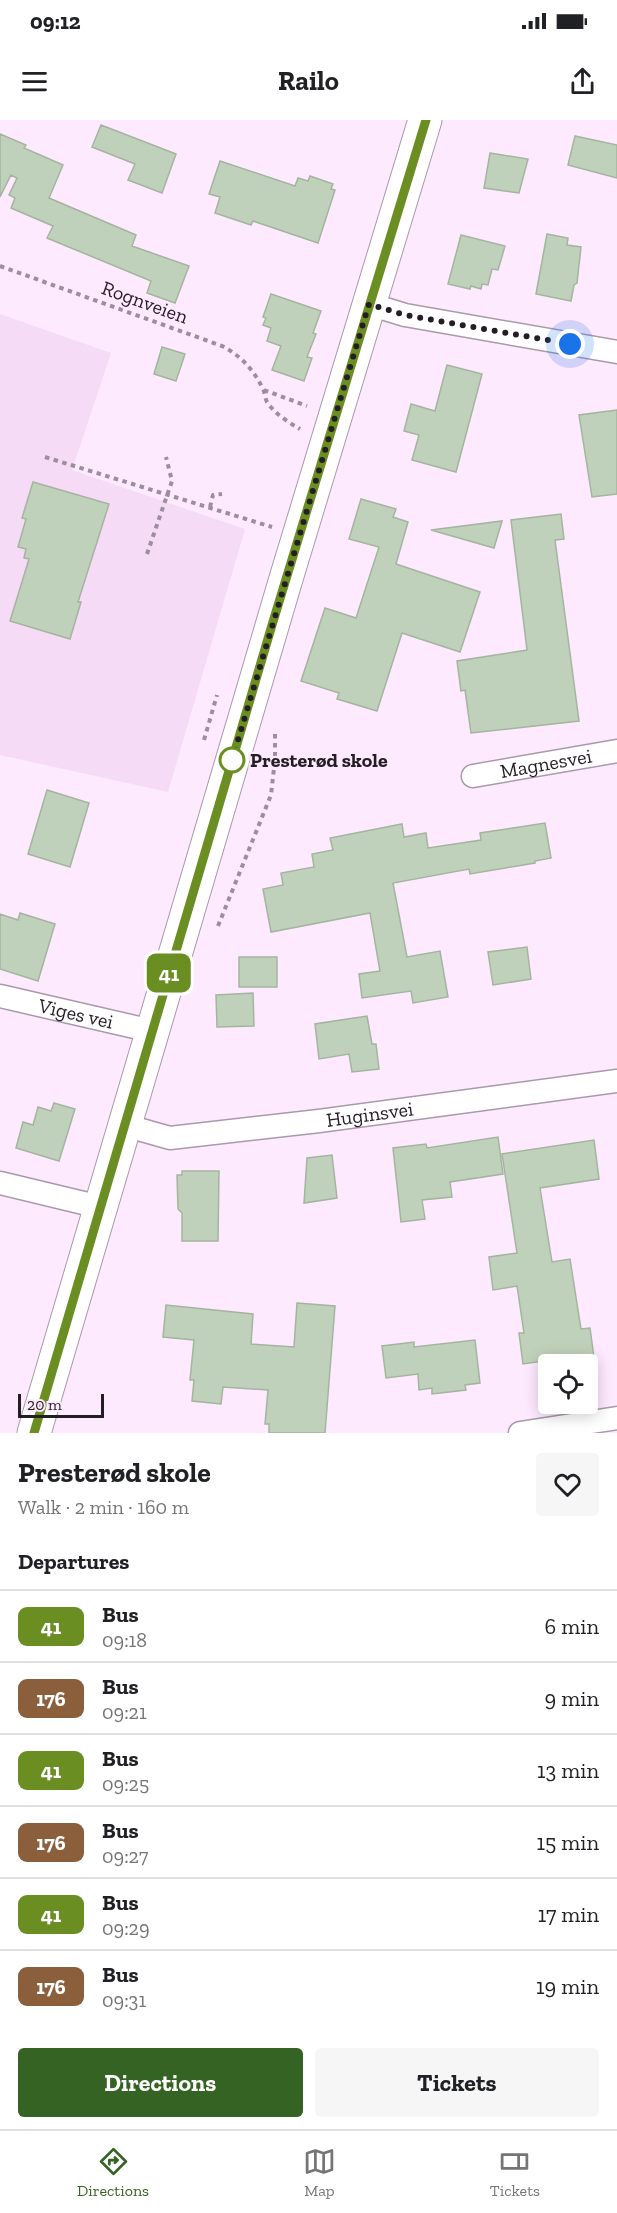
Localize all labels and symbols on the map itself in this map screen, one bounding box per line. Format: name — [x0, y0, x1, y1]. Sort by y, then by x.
street label: Rognveien — [99, 275, 192, 329]
your location — [555, 329, 585, 359]
street label: Magnesvei — [498, 744, 594, 783]
marker: Presterød skole — [219, 747, 245, 773]
place label: Presterød skole — [250, 748, 388, 772]
line badge: 41 — [142, 954, 196, 992]
street label: Viges vei — [35, 993, 116, 1034]
street label: Huginsvei — [325, 1096, 415, 1132]
scale bar — [18, 1391, 104, 1418]

